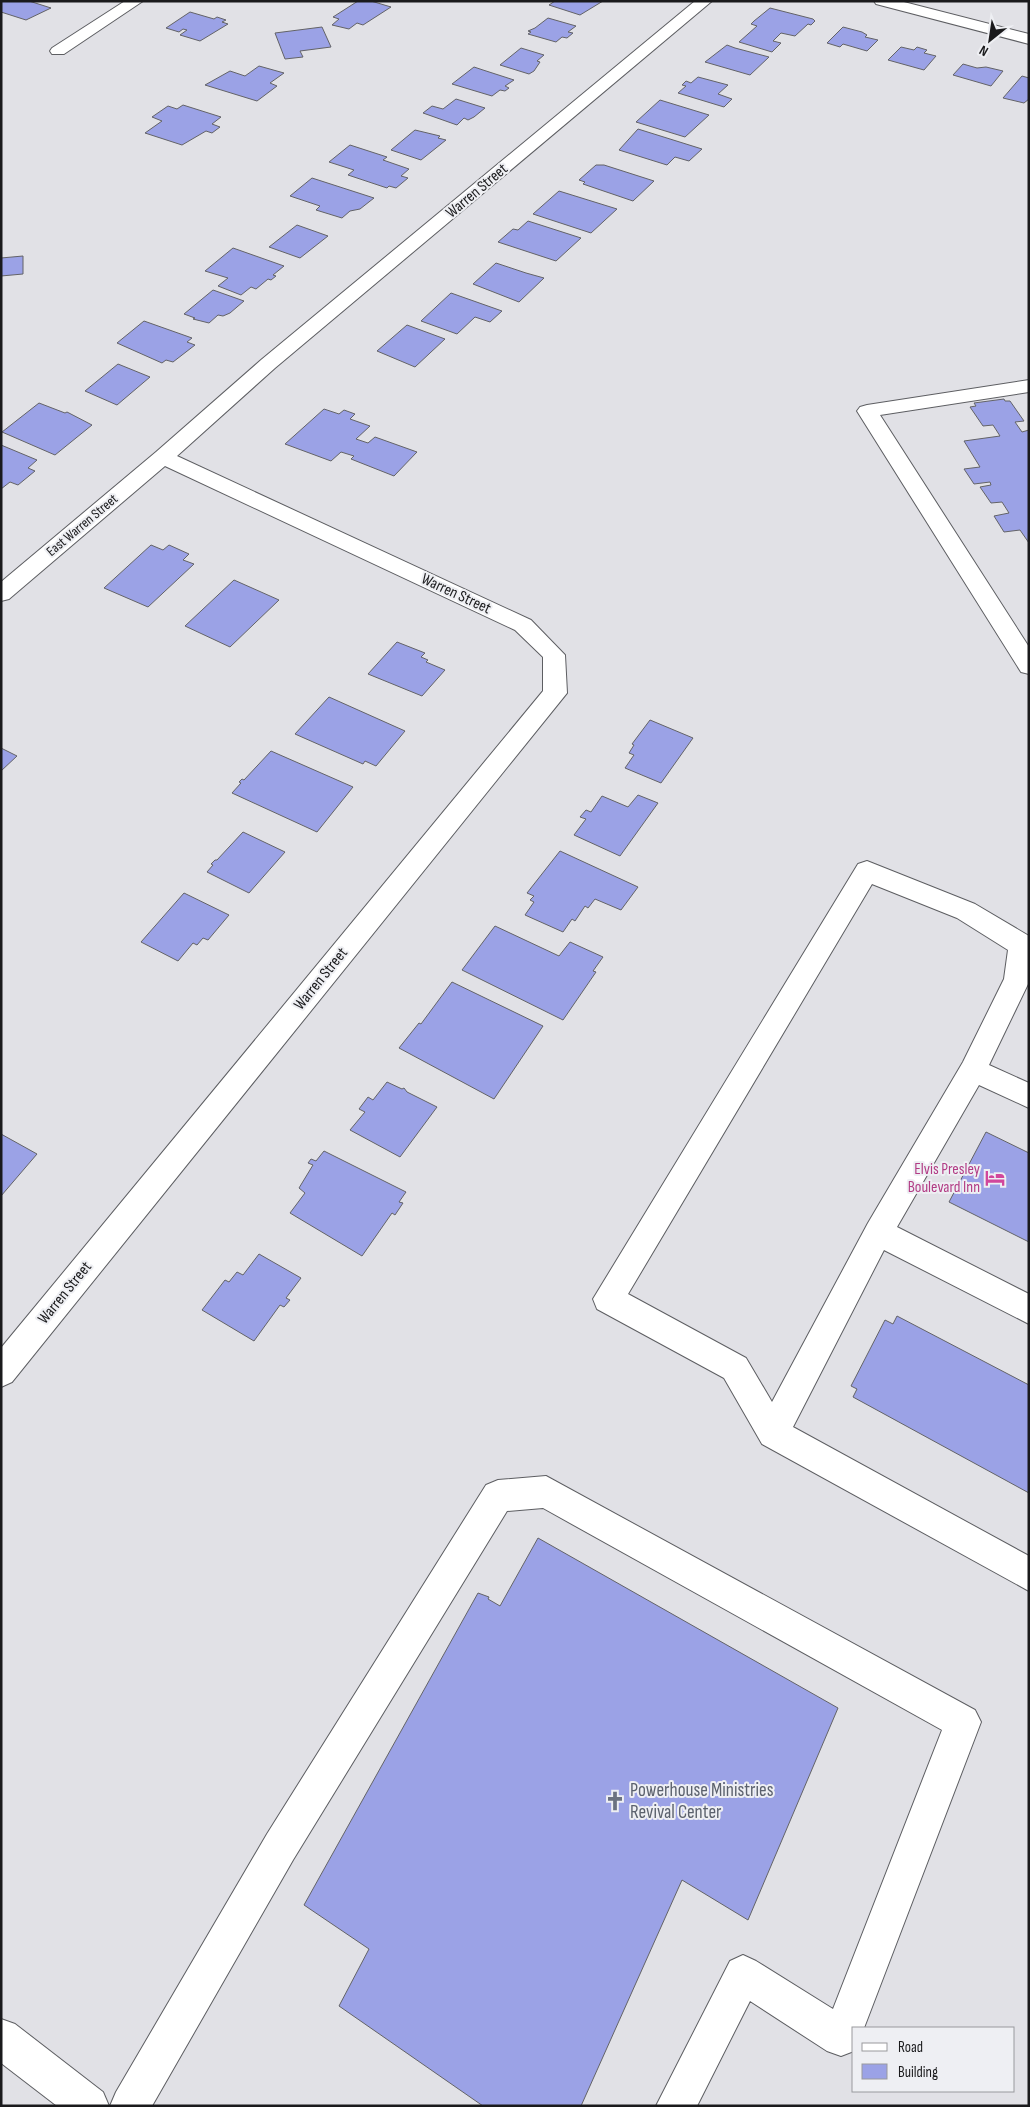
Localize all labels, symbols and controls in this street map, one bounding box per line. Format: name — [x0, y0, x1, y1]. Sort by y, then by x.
north arrow — [965, 15, 1015, 65]
text: N — [976, 42, 991, 60]
street label: Warren Street — [442, 160, 512, 222]
street label: East Warren Street — [43, 490, 121, 560]
street label: Warren Street — [418, 570, 494, 618]
street label: Warren Street — [290, 944, 352, 1014]
place label: Elvis Presley Boulevard Inn — [908, 1160, 980, 1197]
hotel icon: Elvis Presley Boulevard Inn — [984, 1167, 1006, 1189]
street label: Warren Street — [34, 1258, 96, 1328]
place label: Powerhouse Ministries Revival Center — [630, 1779, 774, 1824]
church icon: Powerhouse Ministries Revival Center — [604, 1790, 626, 1812]
legend — [852, 2027, 1015, 2092]
text: Road — [898, 2038, 923, 2057]
text: Building — [898, 2063, 938, 2082]

